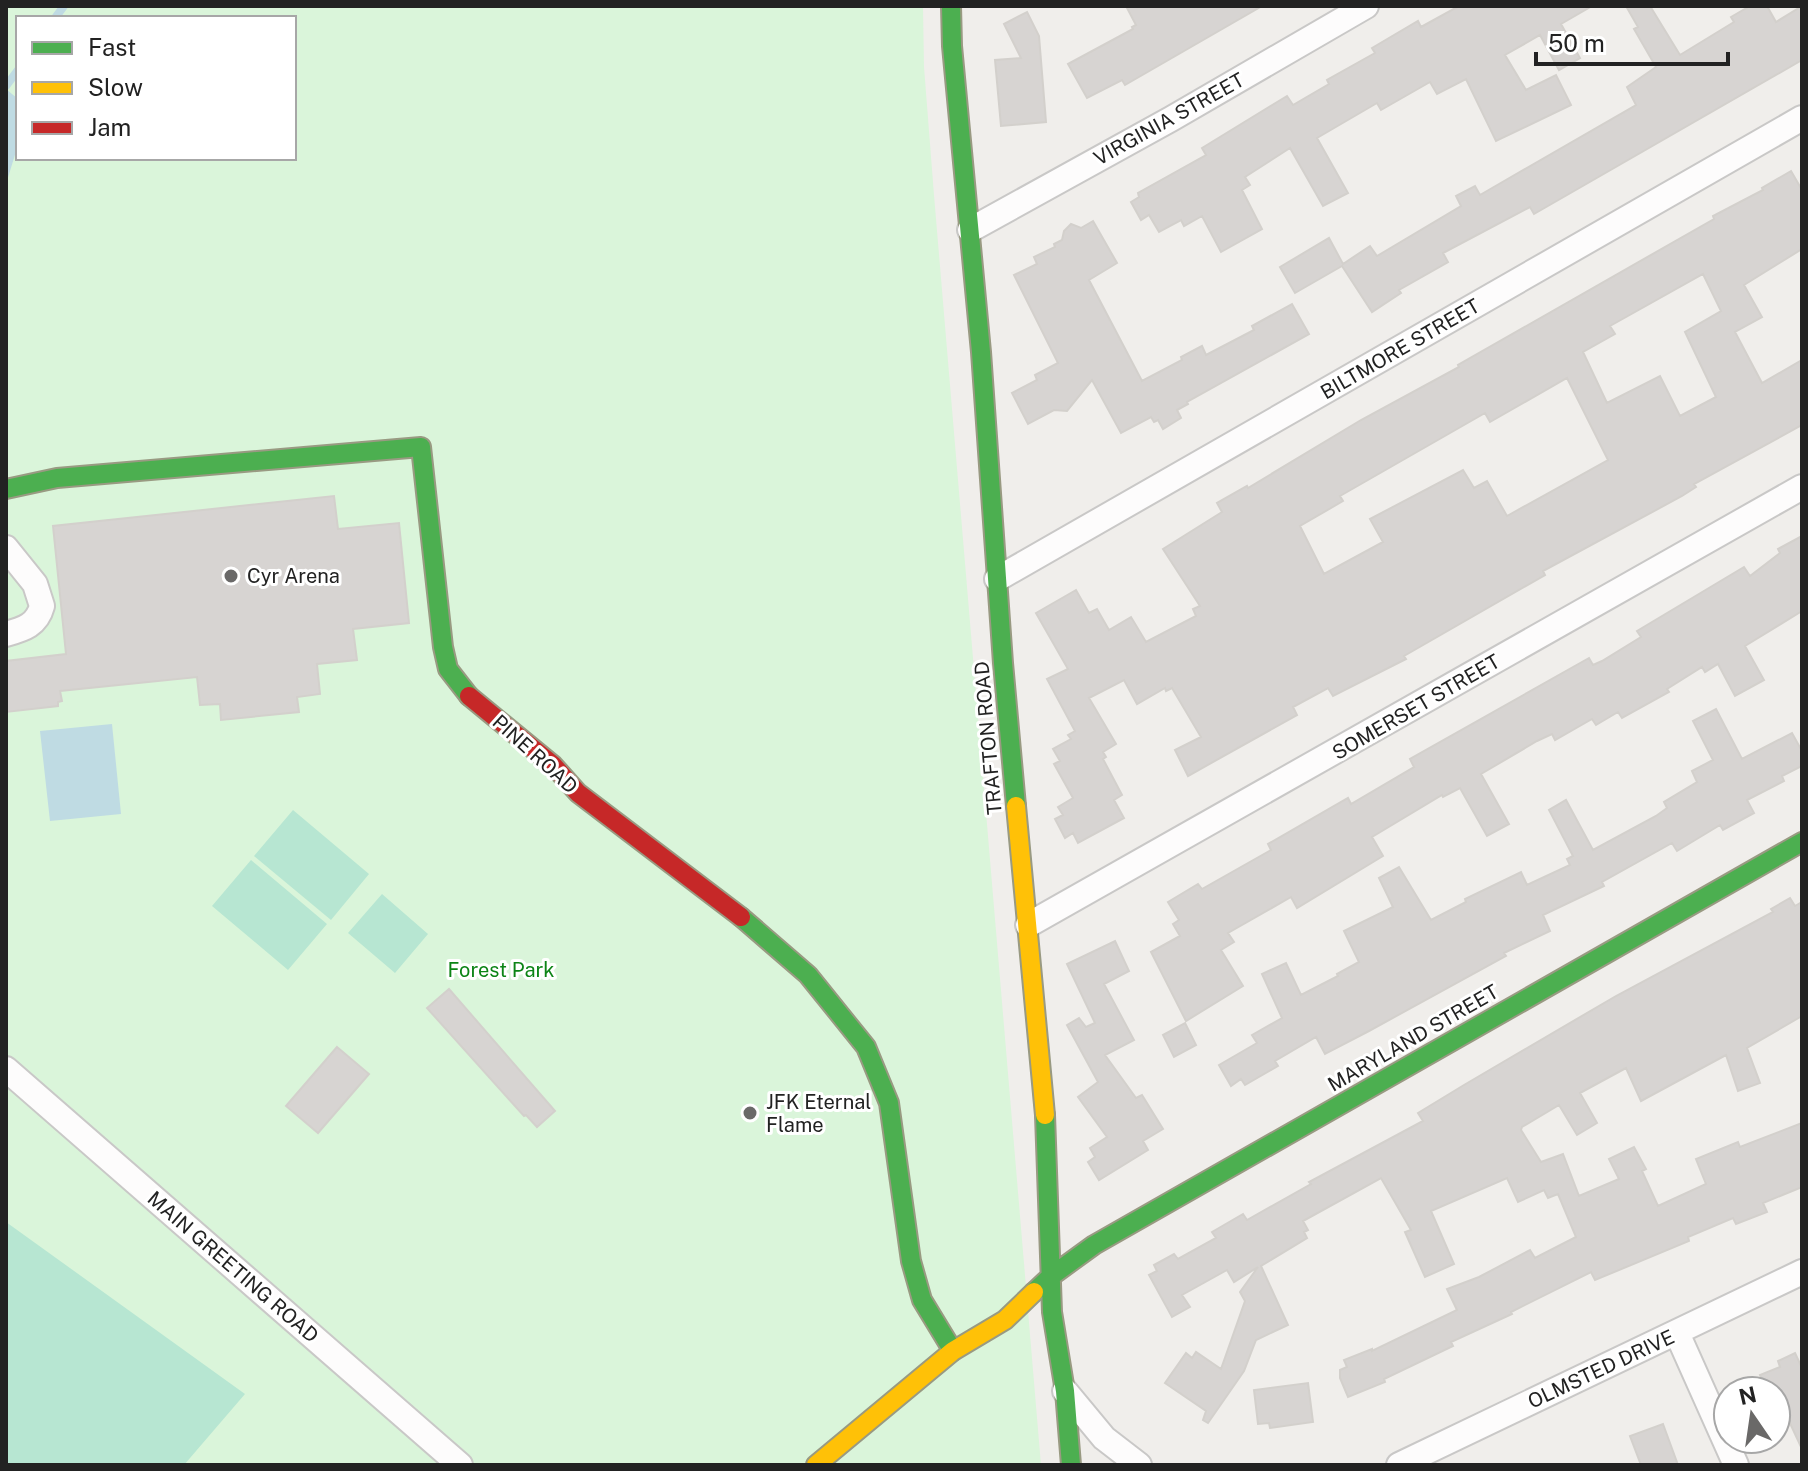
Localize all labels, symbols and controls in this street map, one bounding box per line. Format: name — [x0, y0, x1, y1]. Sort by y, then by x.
legend — [16, 16, 296, 160]
scale bar — [1536, 16, 1728, 66]
text: 50 m — [1548, 29, 1605, 57]
text: Fast — [88, 33, 136, 61]
street label: VIRGINIA STREET — [1090, 68, 1248, 170]
text: Slow — [88, 73, 143, 101]
text: Jam — [88, 113, 131, 141]
street label: BILTMORE STREET — [1316, 294, 1484, 404]
place label: Cyr Arena — [247, 564, 340, 588]
marker: Cyr Arena — [222, 567, 240, 585]
street label: SOMERSET STREET — [1328, 649, 1504, 765]
street label: TRAFTON ROAD — [969, 660, 1007, 816]
street label: PINE ROAD — [488, 710, 582, 798]
park label: Forest Park — [448, 958, 555, 982]
street label: MARYLAND STREET — [1323, 979, 1503, 1097]
place label: JFK Eternal Flame — [766, 1090, 871, 1137]
marker: JFK Eternal Flame — [741, 1104, 759, 1122]
street label: MAIN GREETING ROAD — [143, 1186, 323, 1348]
street label: OLMSTED DRIVE — [1524, 1325, 1678, 1413]
north arrow — [1712, 1375, 1792, 1455]
text: N — [1736, 1381, 1759, 1410]

